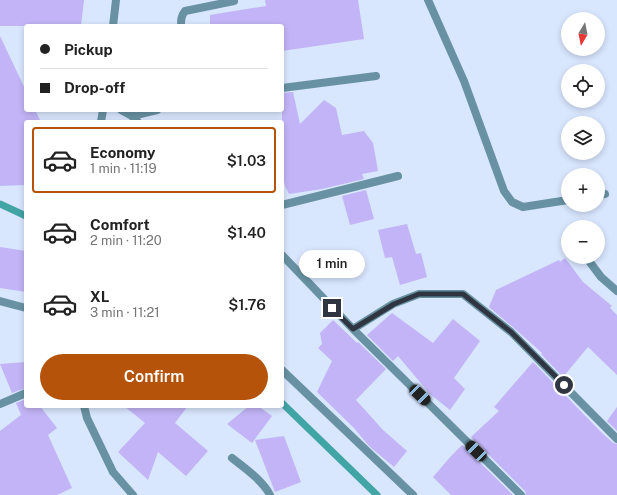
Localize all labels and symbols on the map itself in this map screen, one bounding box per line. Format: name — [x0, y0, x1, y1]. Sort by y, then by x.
north arrow — [561, 12, 605, 56]
callout: 1 min — [299, 250, 365, 278]
route end — [323, 299, 341, 317]
route start — [555, 376, 573, 394]
car — [407, 382, 433, 408]
car — [463, 438, 489, 464]

